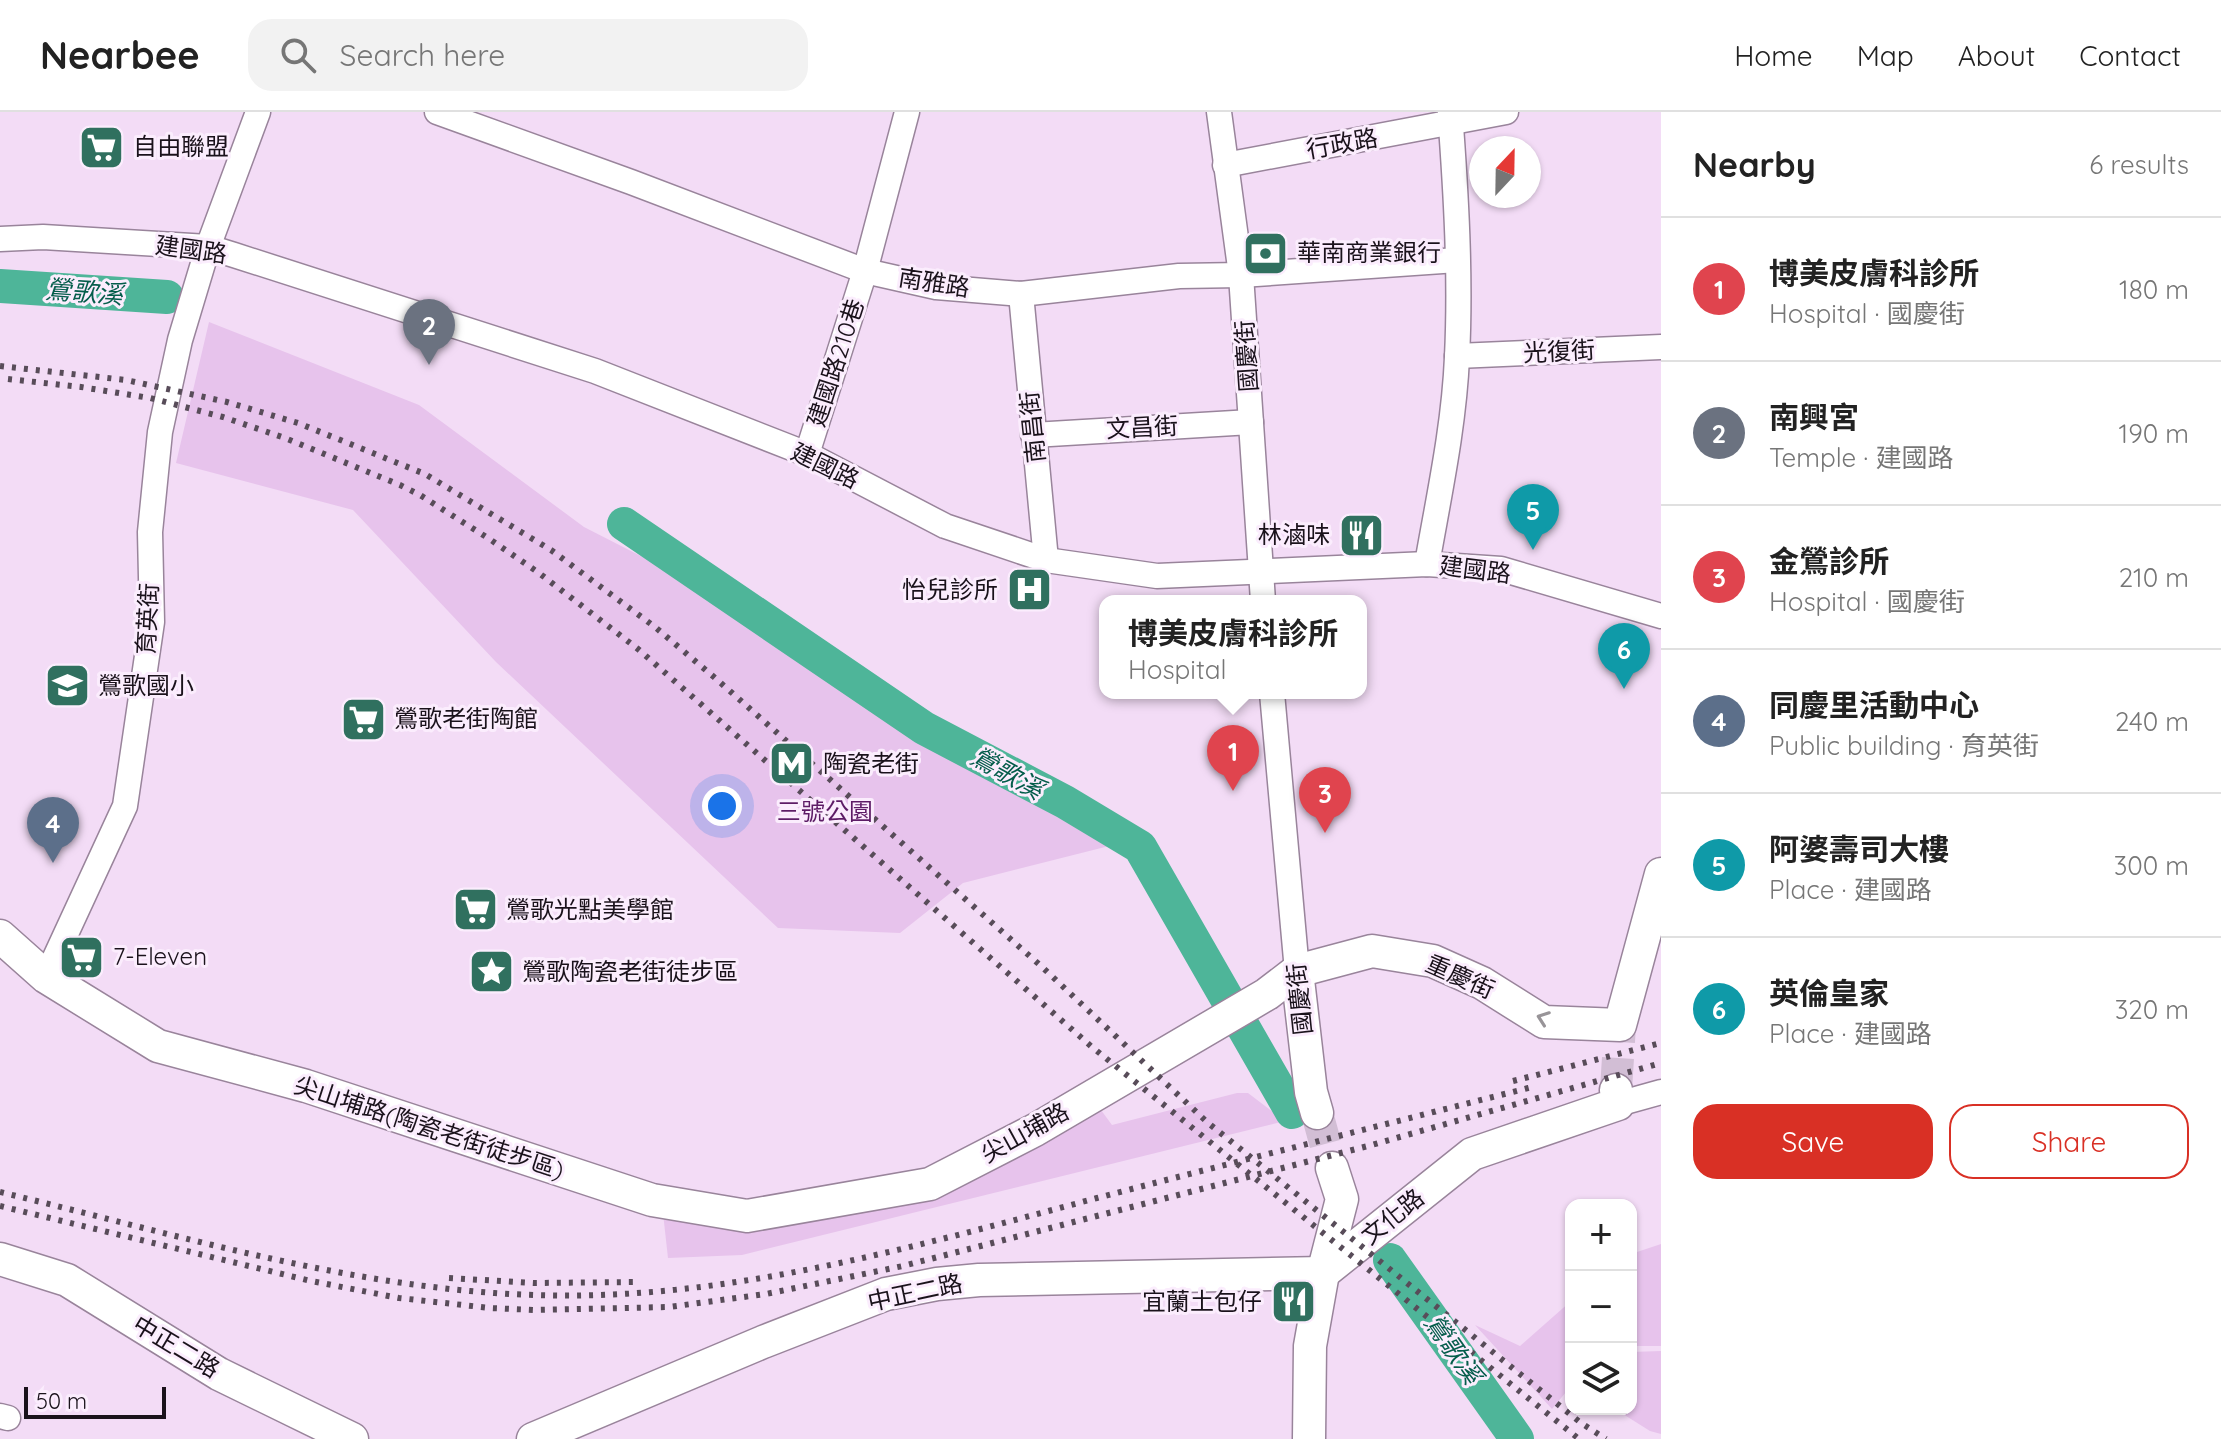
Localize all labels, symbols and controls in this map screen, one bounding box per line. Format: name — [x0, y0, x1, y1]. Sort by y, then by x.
search box — [248, 19, 808, 91]
text: Nearbee — [40, 31, 200, 79]
icon: search — [276, 33, 320, 77]
text: Search here — [340, 36, 505, 74]
text: Home — [1734, 38, 1813, 73]
text: Map — [1857, 38, 1914, 73]
text: About — [1958, 38, 2035, 73]
text: Contact — [2079, 38, 2181, 73]
street label: 行政路 — [1304, 122, 1380, 164]
supermarket icon: 自由聯盟 — [78, 123, 126, 171]
place label: 自由聯盟 — [133, 131, 229, 161]
north arrow — [1469, 136, 1541, 208]
text: Nearby — [1693, 143, 1816, 186]
text: 6 results — [2089, 148, 2189, 181]
street label: 建國路 — [153, 229, 229, 269]
bank icon: 華南商業銀行 — [1242, 229, 1290, 277]
place label: 華南商業銀行 — [1297, 237, 1441, 267]
text: 博美皮膚科診所 — [1769, 254, 1979, 292]
street label: 南雅路 — [896, 262, 972, 302]
water label: 鶯歌溪 — [44, 272, 128, 311]
text: 1 — [1714, 273, 1724, 306]
text: 180 m — [2119, 273, 2189, 306]
street label: 建國路210巷 — [800, 295, 870, 430]
text: Hospital · 國慶街 — [1769, 297, 1965, 330]
pin: 2 — [403, 299, 455, 365]
street label: 國慶街 — [1229, 319, 1263, 393]
street label: 光復街 — [1522, 334, 1596, 368]
street label: 南昌街 — [1013, 390, 1051, 464]
text: 南興宮 — [1769, 398, 1859, 436]
street label: 文昌街 — [1105, 410, 1179, 444]
text: 2 — [1712, 417, 1726, 450]
text: 190 m — [2119, 417, 2189, 450]
street label: 建國路 — [787, 436, 864, 494]
text: Temple · 建國路 — [1769, 441, 1953, 474]
pin: 5 — [1507, 484, 1559, 550]
restaurant icon: 林滷味 — [1337, 511, 1385, 559]
place label: 林滷味 — [1258, 519, 1330, 549]
text: 金鶯診所 — [1769, 542, 1889, 580]
street label: 建國路 — [1438, 550, 1513, 588]
text: 3 — [1712, 561, 1726, 594]
text: 210 m — [2119, 561, 2189, 594]
hospital icon: 怡兒診所 — [1005, 566, 1053, 614]
place label: 怡兒診所 — [902, 574, 998, 604]
street label: 育英街 — [130, 582, 164, 656]
text: Hospital · 國慶街 — [1769, 585, 1965, 618]
popup — [1099, 595, 1367, 699]
text: 博美皮膚科診所 — [1128, 614, 1338, 652]
pin: 6 — [1598, 623, 1650, 689]
text: Hospital — [1128, 653, 1227, 686]
school or university icon: 鶯歌國小 — [43, 662, 91, 710]
place label: 鶯歌國小 — [98, 670, 194, 700]
text: 同慶里活動中心 — [1769, 686, 1979, 724]
supermarket icon: 鶯歌老街陶館 — [339, 695, 387, 743]
place label: 鶯歌老街陶館 — [394, 703, 538, 733]
text: 4 — [1711, 705, 1727, 738]
text: 240 m — [2115, 705, 2189, 738]
pin: 1 — [1207, 725, 1259, 791]
text: Public building · 育英街 — [1769, 729, 2039, 762]
water label: 鶯歌溪 — [965, 739, 1053, 808]
metro station icon: 陶瓷老街 — [768, 740, 816, 788]
place label: 陶瓷老街 — [823, 748, 919, 778]
pin: 3 — [1299, 767, 1351, 833]
your location — [702, 786, 742, 826]
park label: 三號公園 — [777, 796, 873, 826]
pin: 4 — [27, 797, 79, 863]
text: 阿婆壽司大樓 — [1769, 830, 1949, 868]
text: 5 — [1712, 849, 1726, 882]
text: 300 m — [2114, 849, 2189, 882]
text: Place · 建國路 — [1769, 873, 1932, 906]
supermarket icon: 鶯歌光點美學館 — [451, 886, 499, 934]
place label: 鶯歌光點美學館 — [506, 894, 674, 924]
supermarket icon: 7-Eleven — [58, 933, 106, 981]
place label: 7-Eleven — [113, 941, 207, 971]
place icon: 鶯歌陶瓷老街徒步區 — [467, 948, 515, 996]
street label: 重慶街 — [1421, 948, 1499, 1004]
place label: 鶯歌陶瓷老街徒步區 — [522, 956, 738, 986]
street label: 國慶街 — [1280, 962, 1318, 1036]
text: 英倫皇家 — [1769, 974, 1889, 1012]
text: 6 — [1712, 993, 1726, 1026]
text: 320 m — [2115, 993, 2189, 1026]
one-way arrow — [1537, 1011, 1551, 1028]
text: Place · 建國路 — [1769, 1017, 1932, 1050]
street label: 尖山埔路(陶瓷老街徒步區) — [291, 1069, 568, 1185]
street label: 尖山埔路 — [975, 1096, 1074, 1169]
button: Save — [1693, 1104, 1933, 1179]
button: Share — [1949, 1104, 2189, 1179]
street label: 文化路 — [1355, 1182, 1430, 1251]
map controls — [1565, 1199, 1637, 1415]
button: + — [1565, 1199, 1637, 1271]
street label: 中正二路 — [865, 1267, 965, 1317]
button: − — [1565, 1271, 1637, 1343]
restaurant icon: 宜蘭土包仔 — [1269, 1278, 1317, 1326]
place label: 宜蘭土包仔 — [1142, 1286, 1262, 1316]
water label: 鶯歌溪 — [1418, 1307, 1492, 1393]
street label: 中正二路 — [128, 1309, 225, 1384]
button: layers — [1565, 1343, 1637, 1415]
scale bar — [24, 1383, 166, 1419]
text: 50 m — [36, 1387, 87, 1415]

